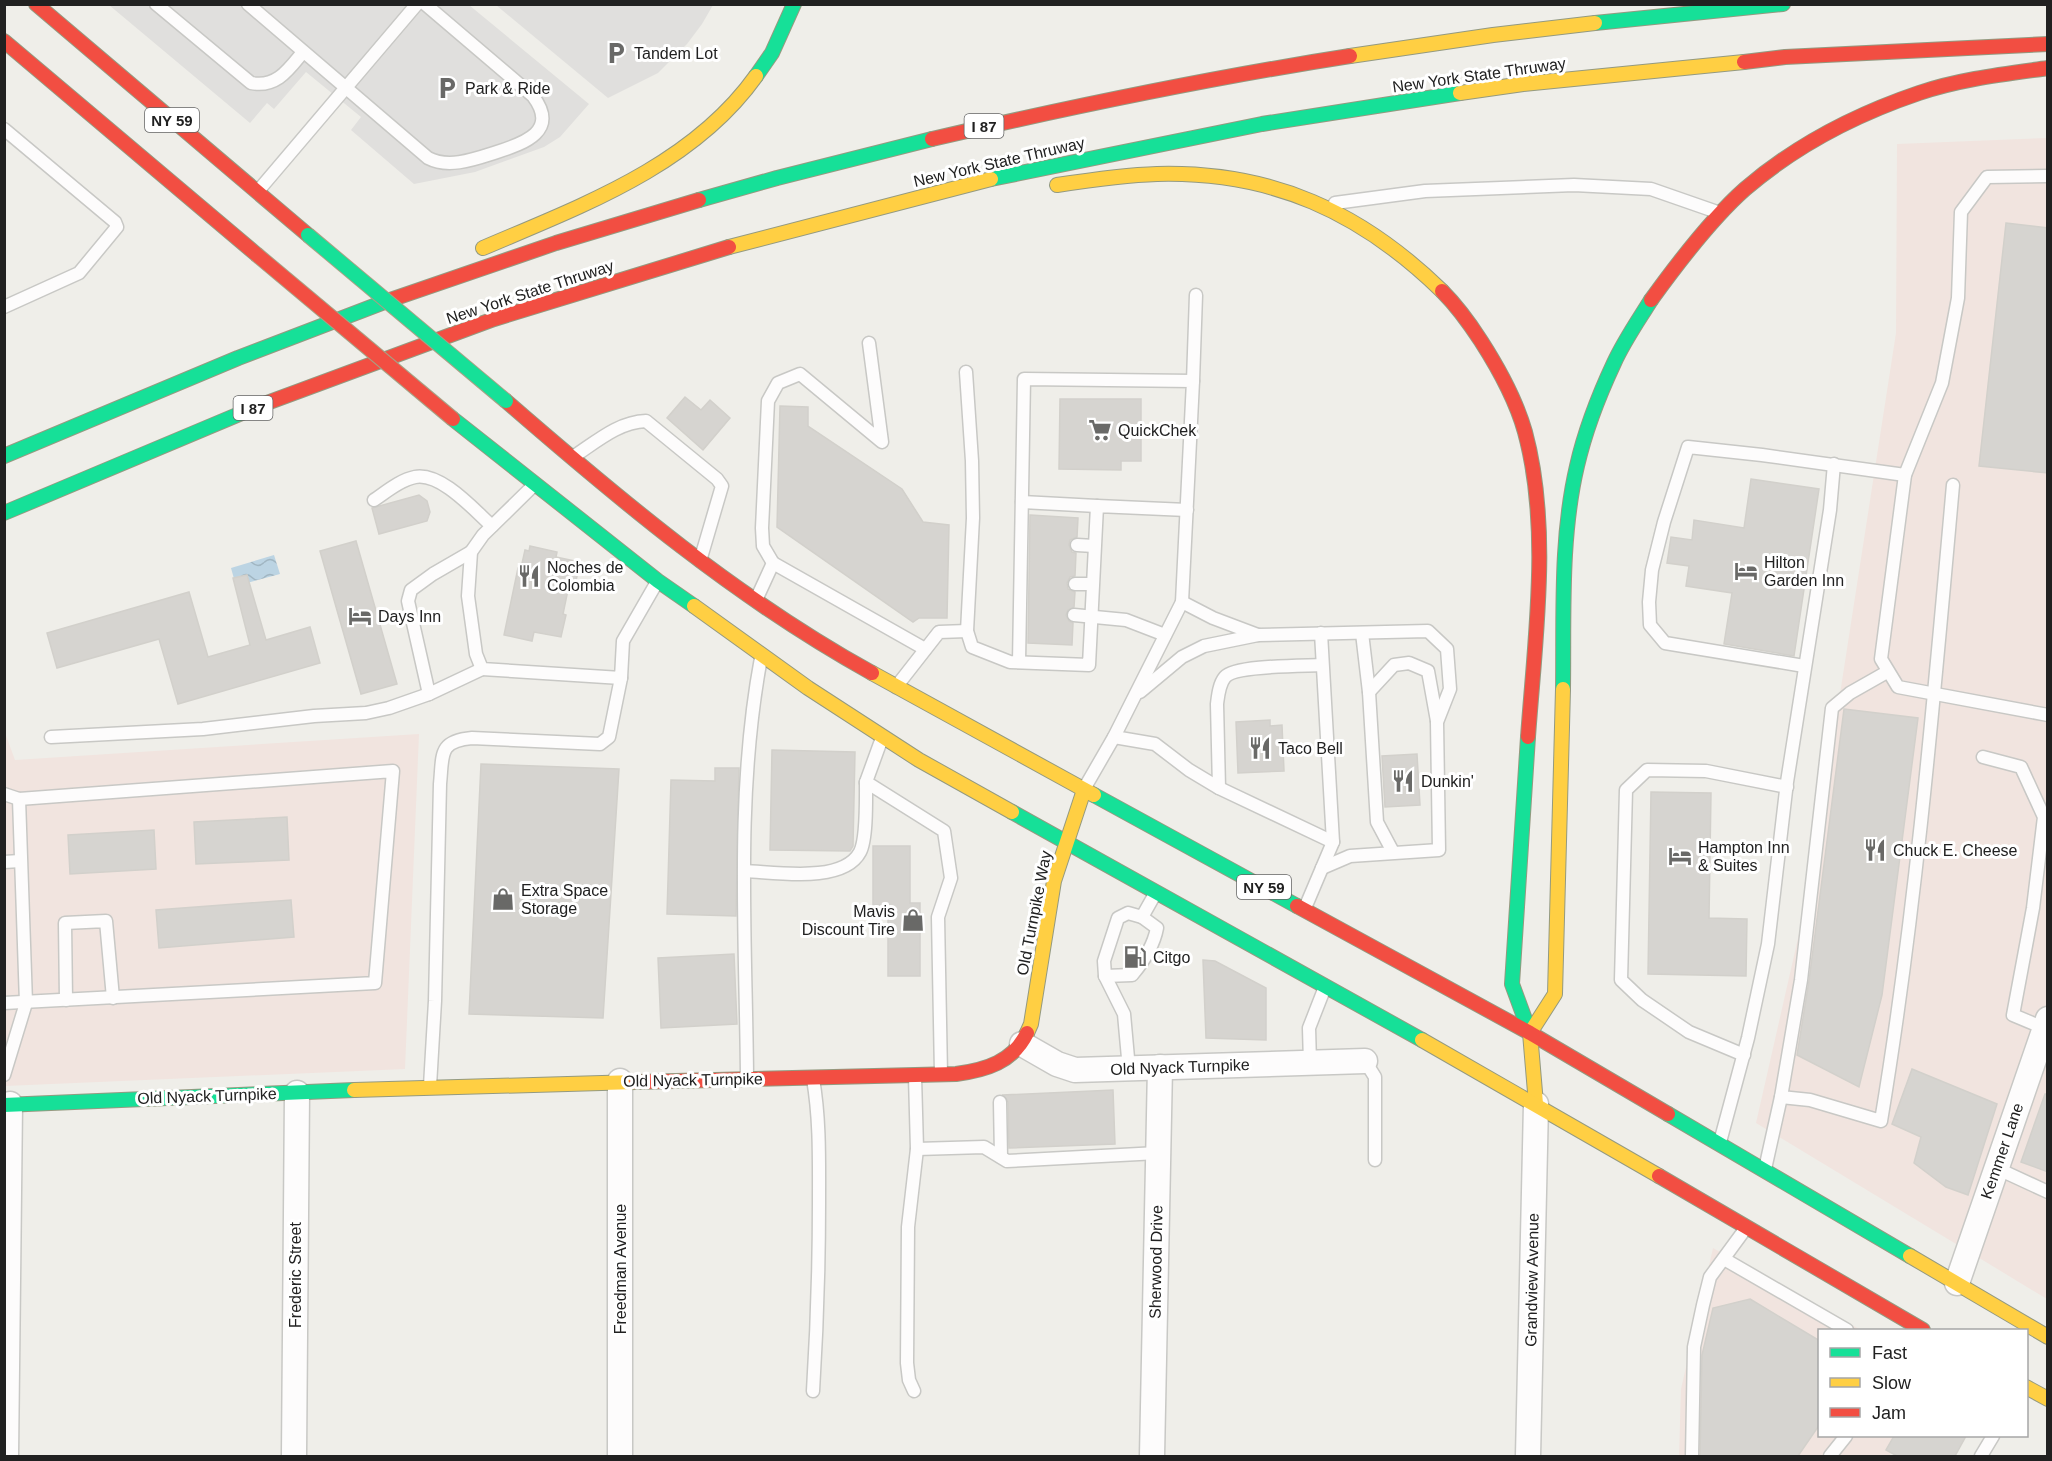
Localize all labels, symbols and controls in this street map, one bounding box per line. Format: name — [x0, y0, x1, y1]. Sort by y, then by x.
parking icon: Tandem Lot — [603, 40, 629, 66]
place label: Tandem Lot — [634, 45, 718, 62]
street label: New York State Thruway — [1391, 54, 1567, 96]
parking icon: Park & Ride — [434, 75, 460, 101]
place label: Park & Ride — [465, 80, 550, 97]
road number: NY 59 — [145, 108, 199, 132]
road number: I 87 — [964, 114, 1004, 138]
street label: New York State Thruway — [912, 134, 1086, 190]
street label: New York State Thruway — [444, 257, 616, 327]
road number: I 87 — [234, 396, 272, 420]
supermarket icon: QuickChek — [1087, 417, 1113, 443]
place label: QuickChek — [1118, 422, 1197, 439]
place label: Hilton Garden Inn — [1764, 554, 1844, 589]
hotel icon: Hilton Garden Inn — [1733, 558, 1759, 584]
place label: Noches de Colombia — [547, 559, 624, 594]
restaurant icon: Noches de Colombia — [516, 563, 542, 589]
hotel icon: Days Inn — [347, 603, 373, 629]
place label: Days Inn — [378, 608, 441, 625]
restaurant icon: Taco Bell — [1247, 735, 1273, 761]
place label: Taco Bell — [1278, 740, 1343, 757]
restaurant icon: Dunkin' — [1390, 768, 1416, 794]
place label: Dunkin' — [1421, 773, 1474, 790]
restaurant icon: Chuck E. Cheese — [1862, 837, 1888, 863]
place label: Hampton Inn & Suites — [1698, 839, 1790, 874]
place label: Chuck E. Cheese — [1893, 842, 2018, 859]
hotel icon: Hampton Inn & Suites — [1667, 843, 1693, 869]
street label: Old Turnpike Way — [1014, 849, 1054, 977]
road number: NY 59 — [1237, 875, 1291, 899]
place label: Extra Space Storage — [521, 882, 608, 917]
shop icon: Extra Space Storage — [490, 886, 516, 912]
place label: Mavis Discount Tire — [802, 903, 895, 938]
shop icon: Mavis Discount Tire — [900, 907, 926, 933]
fuel station icon: Citgo — [1122, 944, 1148, 970]
place label: Citgo — [1153, 949, 1190, 966]
street label: Old Nyack Turnpike — [1110, 1056, 1250, 1078]
street label: Old Nyack Turnpike — [623, 1070, 763, 1090]
street label: Old Nyack Turnpike — [137, 1085, 277, 1107]
street label: Kemmer Lane — [1978, 1101, 2026, 1201]
street label: Freedman Avenue — [612, 1204, 629, 1334]
street label: Sherwood Drive — [1147, 1205, 1165, 1319]
street label: Grandview Avenue — [1522, 1213, 1542, 1347]
street label: Frederic Street — [287, 1222, 304, 1328]
legend — [1818, 1329, 2028, 1437]
text: Fast — [1872, 1343, 1907, 1363]
text: Slow — [1872, 1373, 1912, 1393]
text: Jam — [1872, 1403, 1906, 1423]

